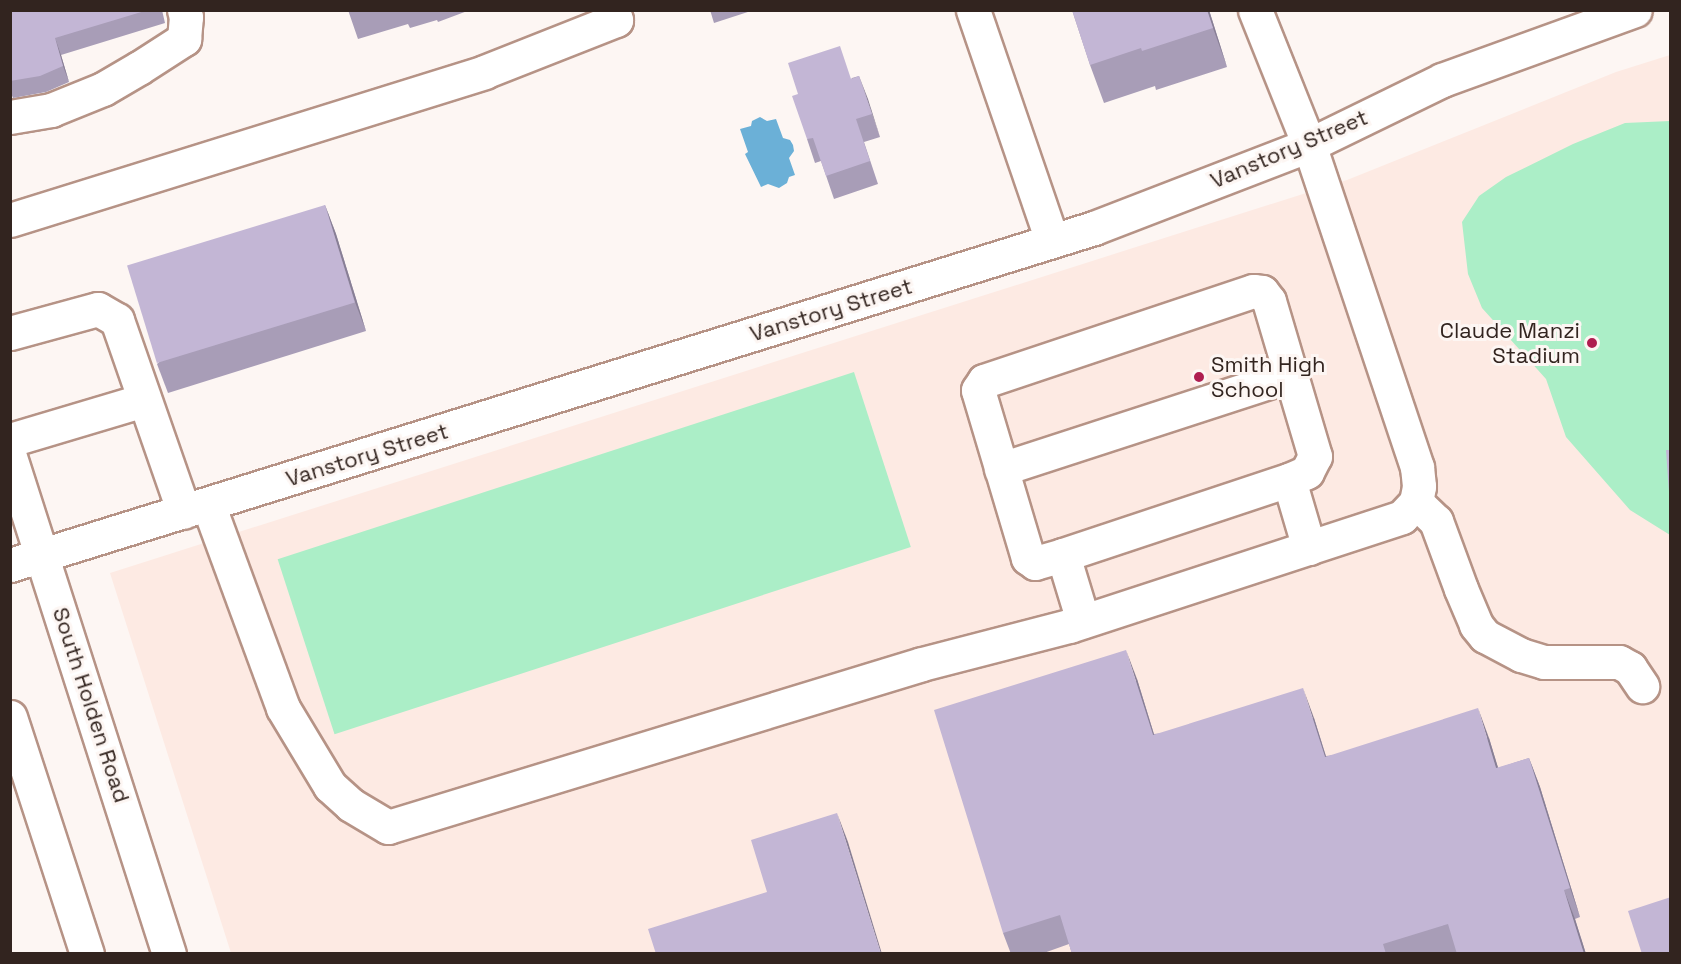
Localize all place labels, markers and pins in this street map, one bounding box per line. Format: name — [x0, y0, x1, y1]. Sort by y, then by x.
place label: Claude Manzi Stadium — [1440, 317, 1580, 368]
marker: Claude Manzi Stadium — [1585, 336, 1599, 350]
place label: Smith High School — [1211, 351, 1325, 402]
marker: Smith High School — [1192, 370, 1206, 384]

